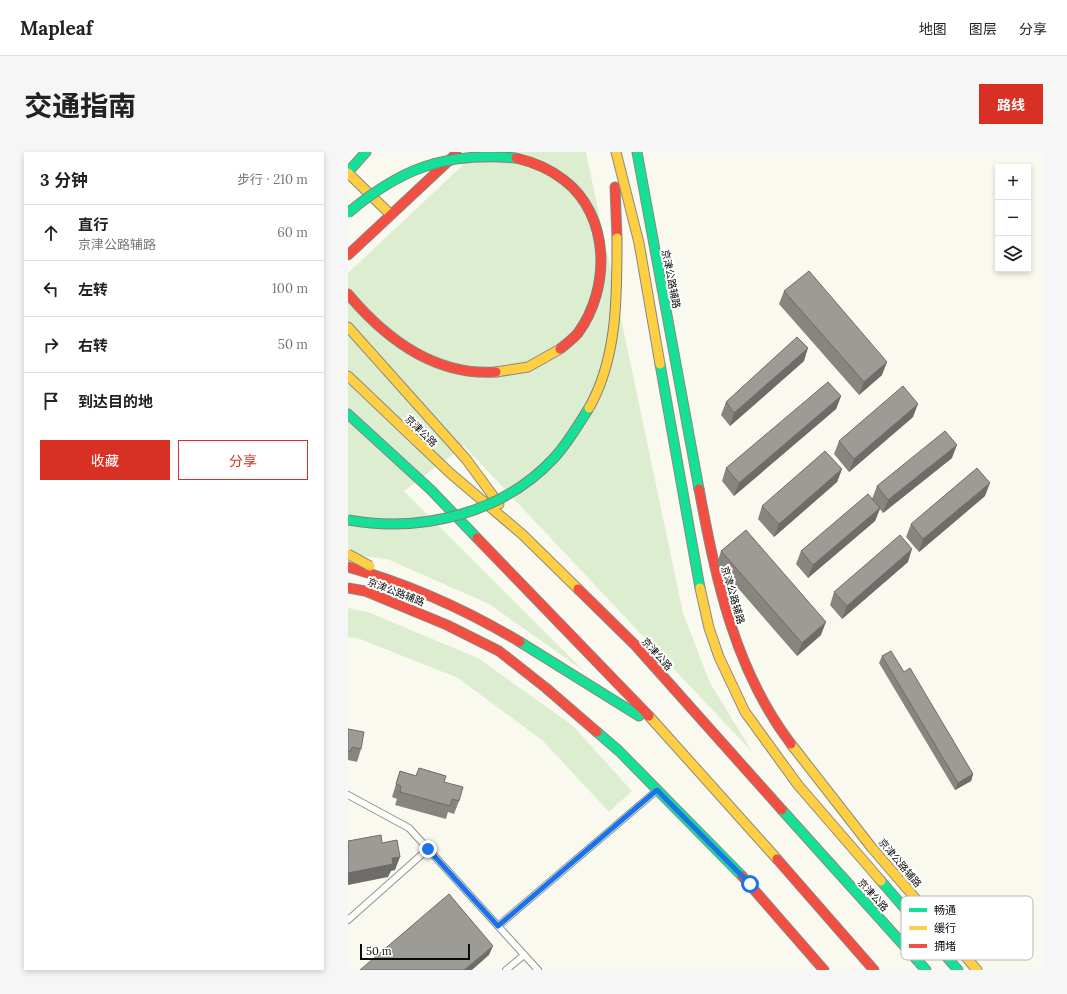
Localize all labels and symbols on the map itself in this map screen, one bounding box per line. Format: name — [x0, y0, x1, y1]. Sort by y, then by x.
street label: 京津公路辅路 — [659, 248, 683, 310]
street label: 京津公路 — [402, 412, 440, 450]
street label: 京津公路辅路 — [718, 564, 748, 626]
street label: 京津公路辅路 — [366, 575, 426, 609]
street label: 京津公路 — [639, 635, 675, 673]
street label: 京津公路辅路 — [876, 836, 924, 890]
route end — [419, 840, 437, 858]
route start — [741, 875, 759, 893]
street label: 京津公路 — [855, 876, 891, 914]
legend — [901, 896, 1033, 960]
text: 畅通 — [934, 903, 956, 917]
text: 缓行 — [934, 921, 956, 935]
text: 拥堵 — [934, 939, 956, 953]
scale bar — [360, 942, 470, 961]

